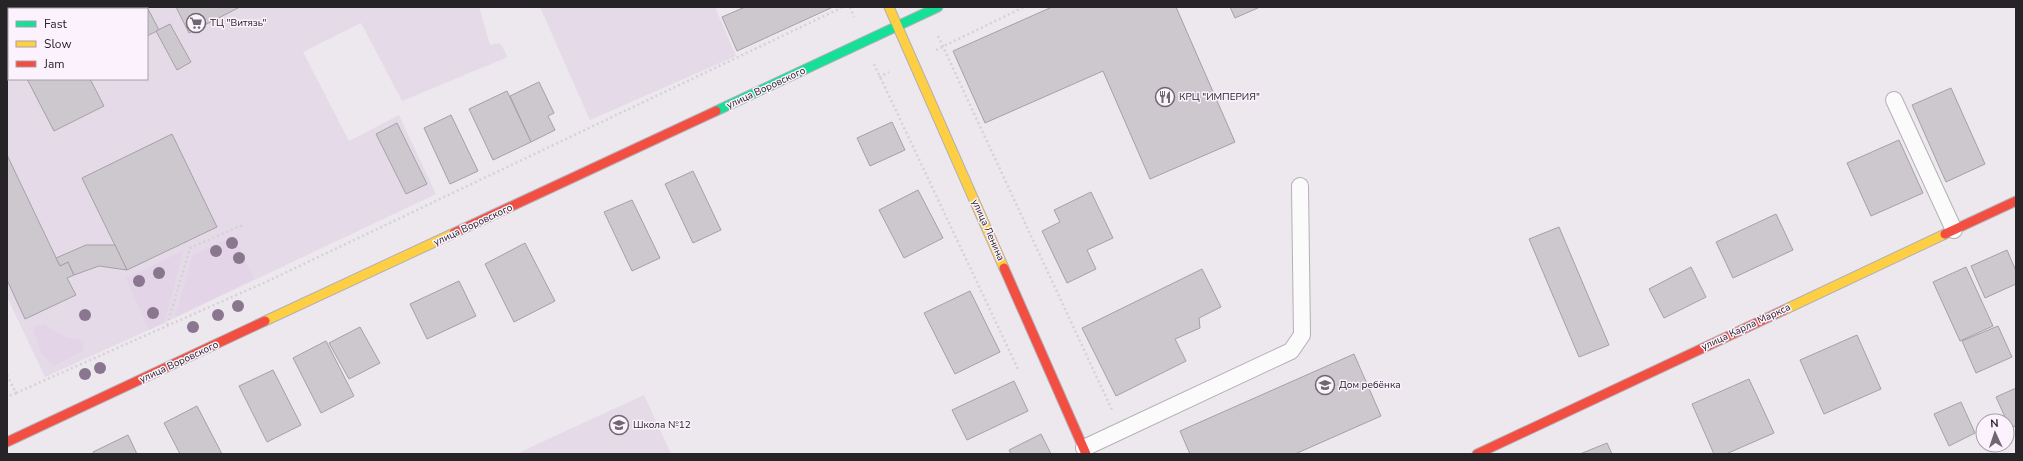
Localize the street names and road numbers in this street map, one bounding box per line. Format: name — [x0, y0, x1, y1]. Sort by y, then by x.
street label: улица Воровского — [724, 63, 808, 112]
street label: улица Ленина — [968, 197, 1008, 263]
street label: улица Воровского — [431, 200, 515, 249]
street label: улица Карла Маркса — [1699, 300, 1793, 354]
street label: улица Воровского — [137, 337, 221, 386]

